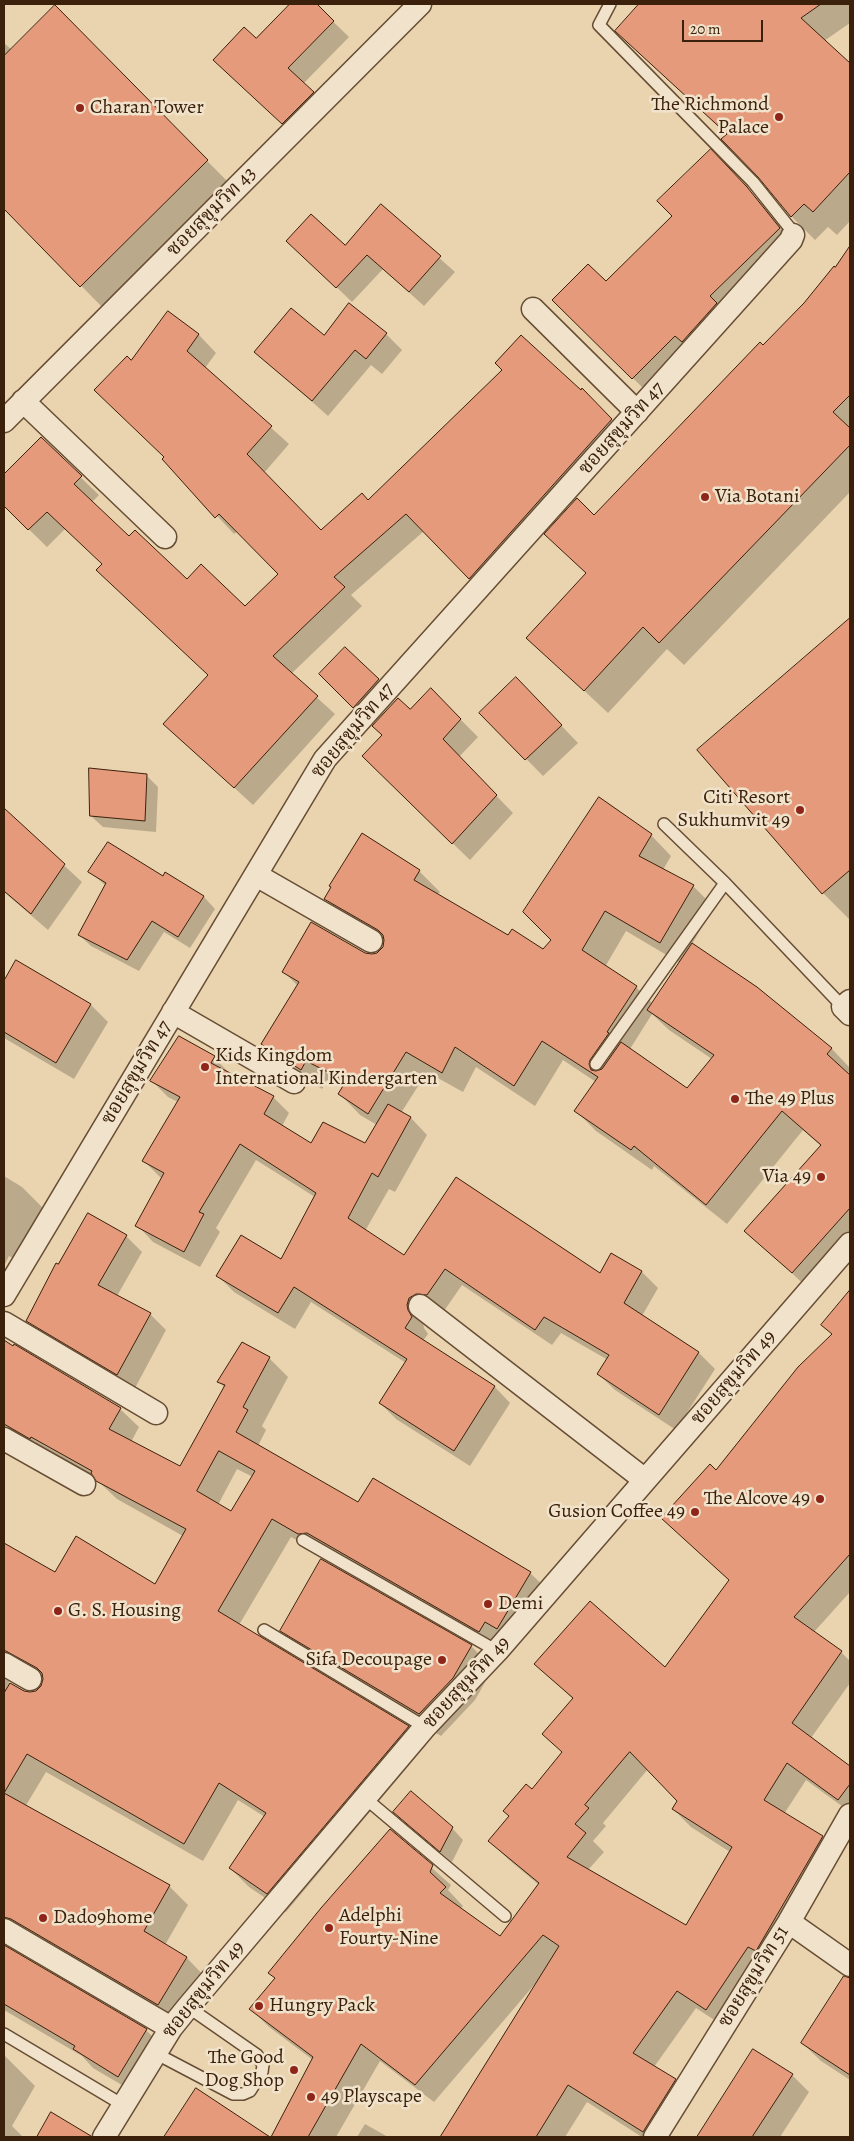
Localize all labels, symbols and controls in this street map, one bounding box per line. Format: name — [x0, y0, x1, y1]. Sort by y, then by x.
scale bar — [684, 10, 765, 42]
text: 20 m — [690, 19, 721, 39]
place label: The Richmond Palace — [651, 93, 769, 140]
place label: Charan Tower — [90, 96, 204, 120]
marker: Charan Tower — [74, 102, 86, 114]
marker: The Richmond Palace — [773, 111, 785, 123]
street label: ซอยสุขุมวิท 43 — [162, 162, 262, 262]
street label: ซอยสุขุมวิท 47 — [574, 377, 670, 481]
place label: Via Botani — [715, 485, 800, 509]
marker: Via Botani — [699, 491, 711, 503]
street label: ซอยสุขุมวิท 47 — [306, 678, 400, 784]
place label: Citi Resort Sukhumvit 49 — [678, 786, 790, 833]
marker: Citi Resort Sukhumvit 49 — [794, 804, 806, 816]
street label: ซอยสุขุมวิท 47 — [97, 1017, 177, 1129]
place label: Kids Kingdom International Kindergarten — [215, 1044, 438, 1091]
marker: Kids Kingdom International Kindergarten — [199, 1061, 211, 1073]
place label: The 49 Plus — [745, 1087, 835, 1111]
marker: The 49 Plus — [729, 1093, 741, 1105]
place label: Via 49 — [763, 1165, 811, 1189]
marker: Via 49 — [815, 1171, 827, 1183]
street label: ซอยสุขุมวิท 49 — [686, 1326, 782, 1430]
place label: The Alcove 49 — [704, 1487, 810, 1511]
marker: The Alcove 49 — [814, 1493, 826, 1505]
place label: Gusion Coffee 49 — [548, 1500, 685, 1524]
marker: Gusion Coffee 49 — [689, 1506, 701, 1518]
place label: Demi — [498, 1592, 543, 1616]
marker: Demi — [482, 1598, 494, 1610]
place label: G. S. Housing — [68, 1599, 181, 1623]
marker: G. S. Housing — [52, 1605, 64, 1617]
street label: ซอยสุขุมวิท 49 — [418, 1632, 516, 1734]
place label: Sifa Decoupage — [305, 1648, 432, 1672]
marker: Sifa Decoupage — [436, 1654, 448, 1666]
place label: Adelphi Fourty-Nine — [339, 1904, 438, 1951]
place label: Dado9home — [53, 1906, 152, 1930]
marker: Dado9home — [37, 1912, 49, 1924]
marker: Adelphi Fourty-Nine — [323, 1922, 335, 1934]
street label: ซอยสุขุมวิท 51 — [713, 1922, 795, 2032]
street label: ซอยสุขุมวิท 49 — [158, 1937, 250, 2043]
place label: Hungry Pack — [269, 1994, 375, 2018]
marker: Hungry Pack — [253, 2000, 265, 2012]
place label: The Good Dog Shop — [204, 2046, 284, 2093]
marker: The Good Dog Shop — [288, 2064, 300, 2076]
place label: 49 Playscape — [321, 2085, 422, 2109]
marker: 49 Playscape — [305, 2091, 317, 2103]

